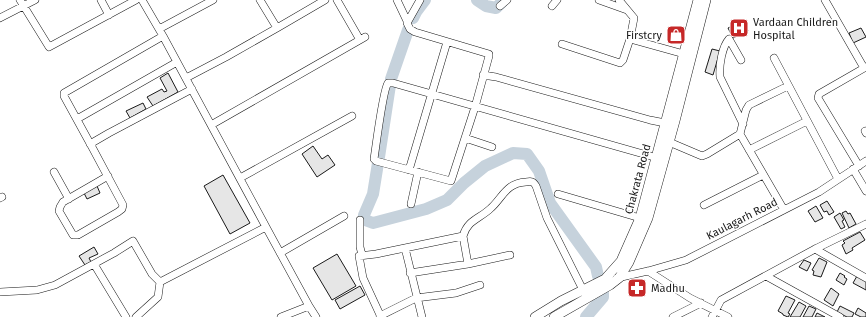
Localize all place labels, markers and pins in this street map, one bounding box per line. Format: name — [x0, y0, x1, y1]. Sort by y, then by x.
place label: Vardaan Children Hospital — [753, 16, 838, 42]
hospital icon: Vardaan Children Hospital — [728, 17, 750, 39]
shop icon: Firstcry — [665, 24, 687, 46]
place label: Firstcry — [626, 29, 663, 42]
pharmacy icon: Madhu — [626, 277, 648, 299]
place label: Madhu — [651, 282, 685, 295]

